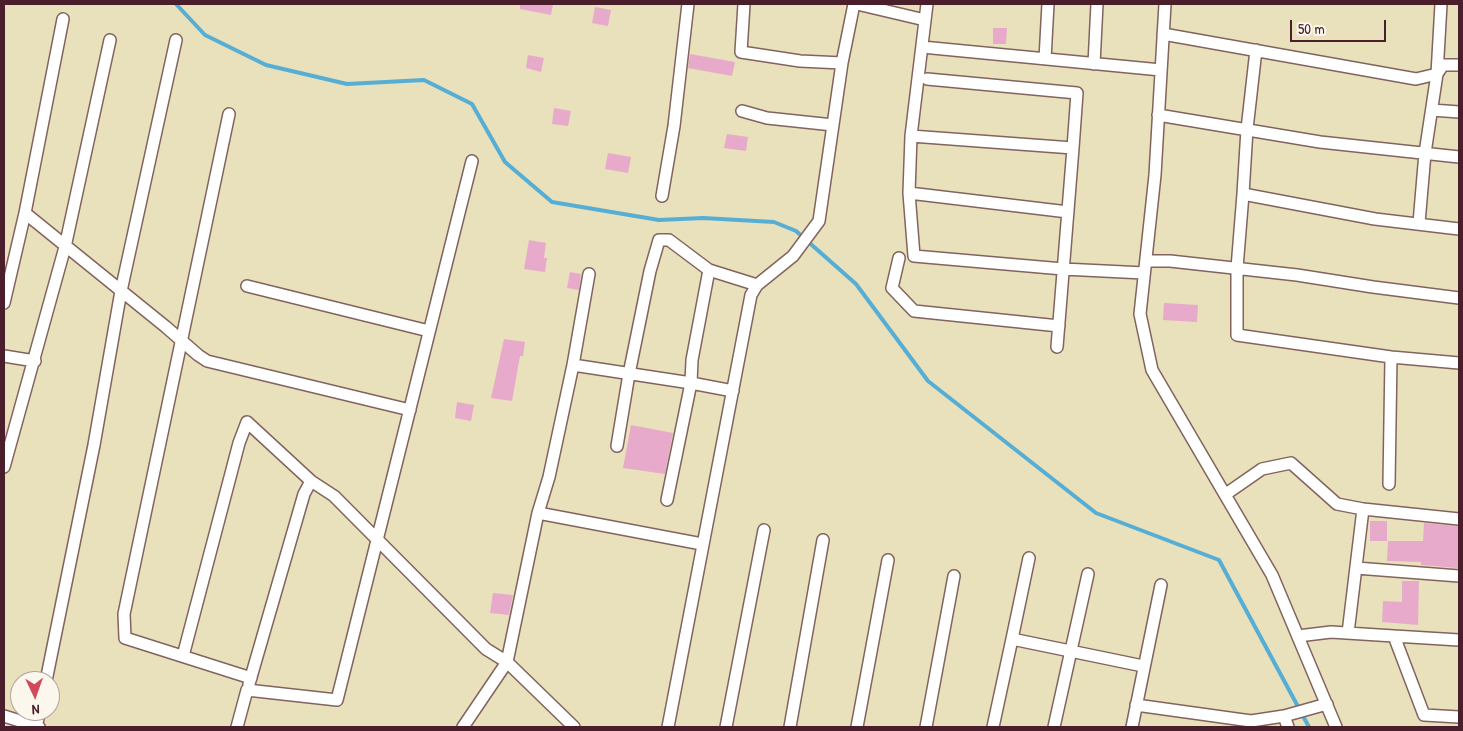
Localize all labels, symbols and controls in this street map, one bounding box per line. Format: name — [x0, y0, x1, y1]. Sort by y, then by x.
scale bar — [1293, 10, 1389, 42]
text: 50 m — [1298, 18, 1325, 39]
north arrow — [10, 671, 60, 721]
text: N — [32, 701, 40, 720]

